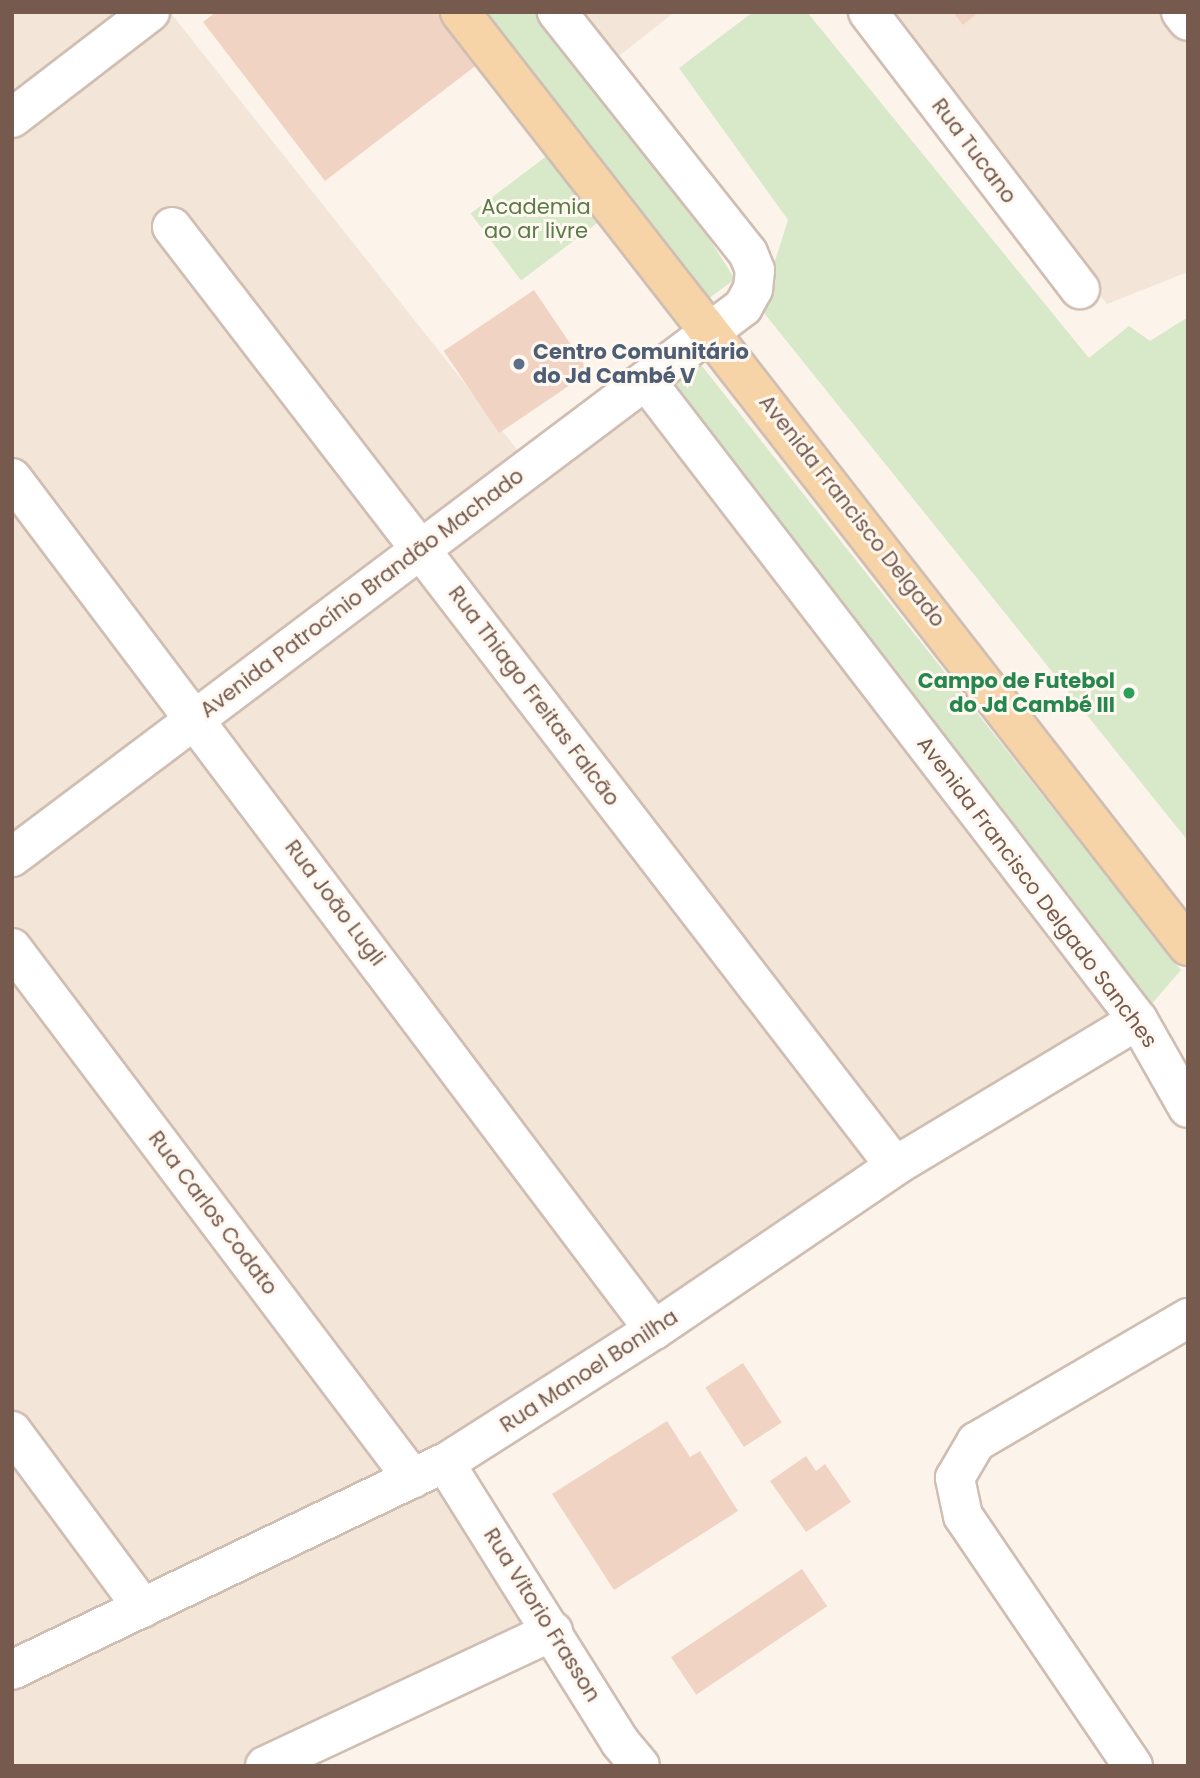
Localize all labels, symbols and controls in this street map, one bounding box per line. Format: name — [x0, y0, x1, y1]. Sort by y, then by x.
street label: Rua Tucano — [926, 94, 1022, 208]
park label: Academia ao ar livre — [481, 194, 591, 244]
place label: Centro Comunitário do Jd Cambé V — [533, 339, 749, 389]
marker: Centro Comunitário do Jd Cambé V — [511, 356, 527, 372]
street label: Avenida Francisco Delgado — [754, 390, 950, 632]
street label: Avenida Patrocínio Brandão Machado — [195, 463, 529, 723]
street label: Rua Thiago Freitas Falcão — [443, 581, 625, 811]
place label: Campo de Futebol do Jd Cambé III — [918, 668, 1115, 718]
marker: Campo de Futebol do Jd Cambé III — [1121, 685, 1137, 701]
street label: Avenida Francisco Delgado Sanches — [912, 731, 1162, 1053]
street label: Rua João Lugli — [280, 835, 390, 971]
street label: Rua Carlos Codato — [143, 1126, 283, 1300]
street label: Rua Manoel Bonilha — [495, 1304, 683, 1438]
street label: Rua Vitorio Frasson — [478, 1524, 606, 1706]

